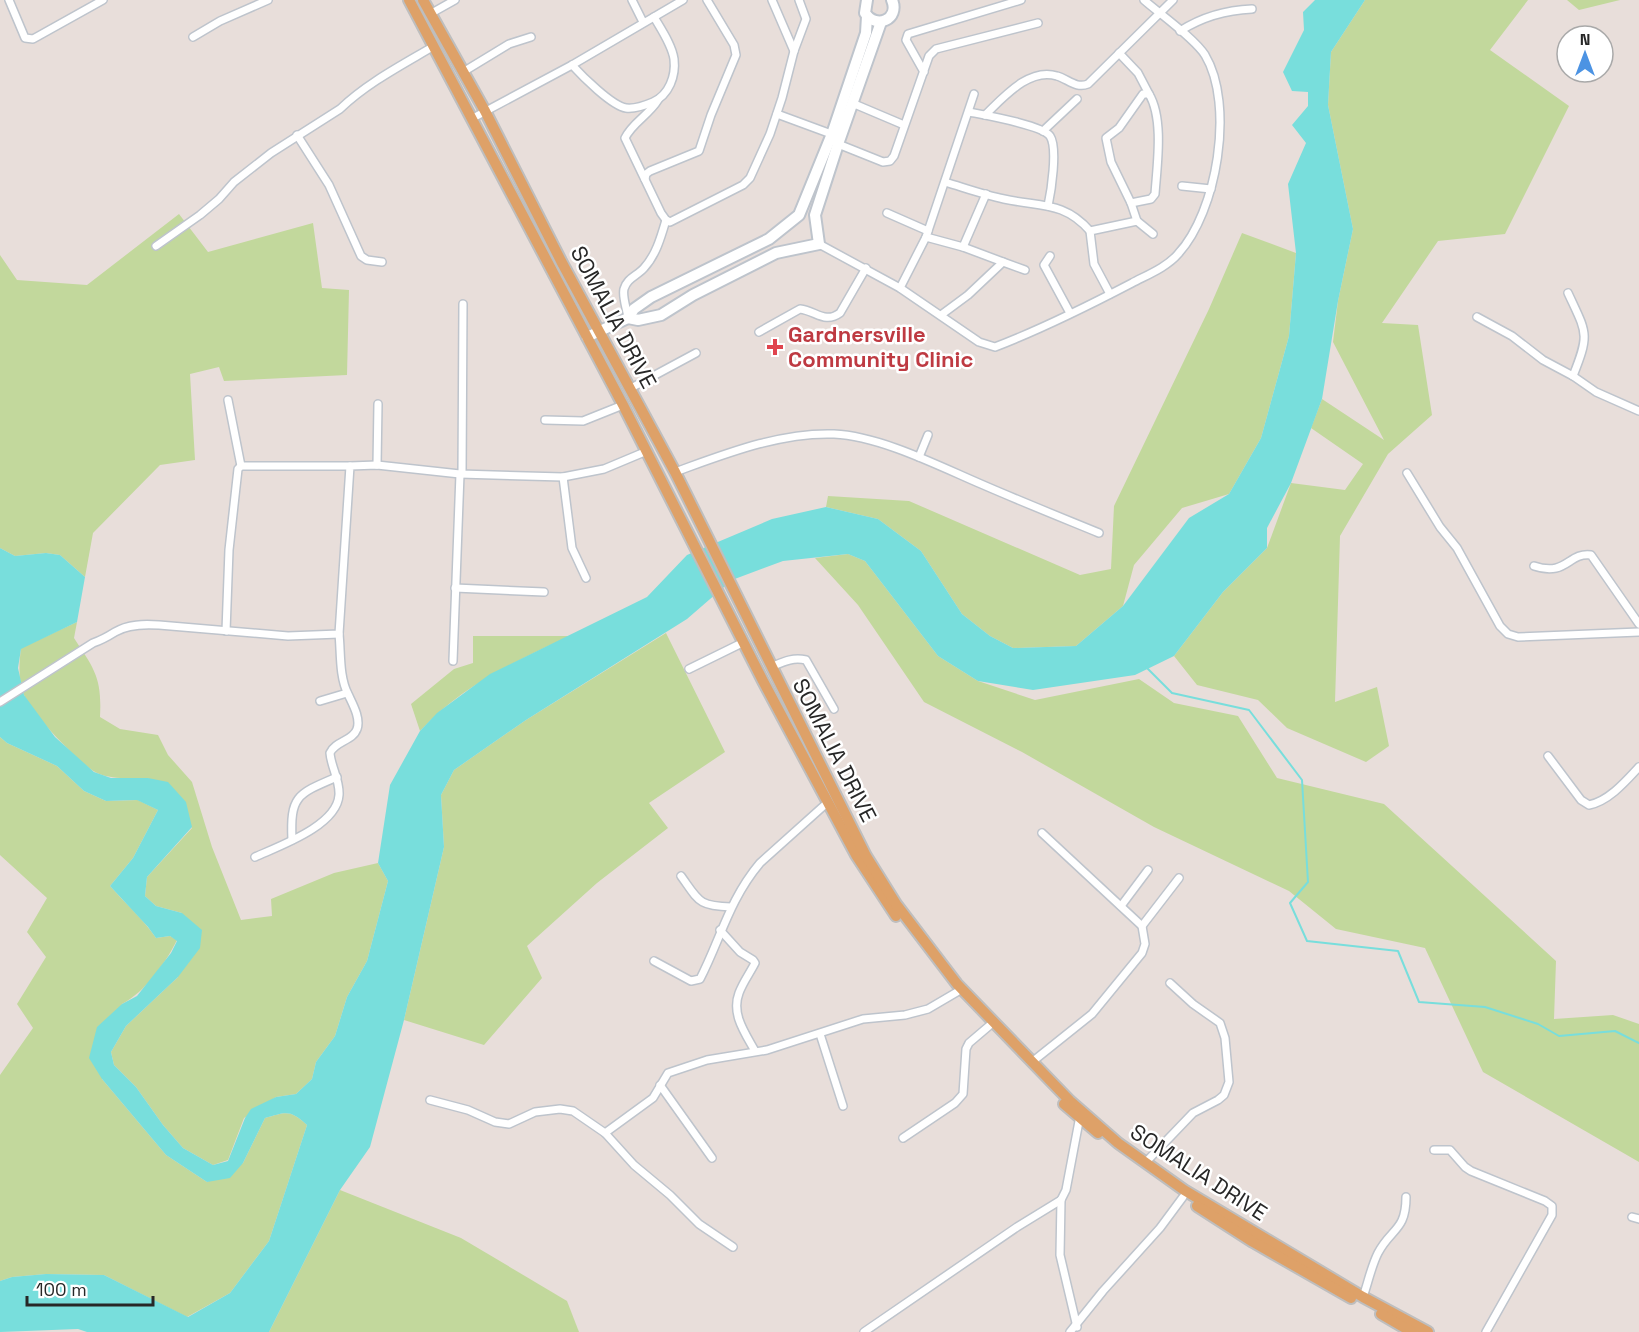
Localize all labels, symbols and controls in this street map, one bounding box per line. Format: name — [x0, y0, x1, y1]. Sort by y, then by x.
north arrow — [1555, 24, 1615, 84]
text: N — [1580, 29, 1590, 50]
street label: SOMALIA DRIVE — [565, 241, 663, 393]
place label: Gardnersville Community Clinic — [788, 320, 973, 373]
marker: Gardnersville Community Clinic — [766, 338, 784, 356]
street label: SOMALIA DRIVE — [787, 673, 883, 827]
street label: SOMALIA DRIVE — [1125, 1117, 1273, 1227]
scale bar — [27, 1269, 153, 1307]
text: 100 m — [36, 1278, 87, 1301]

